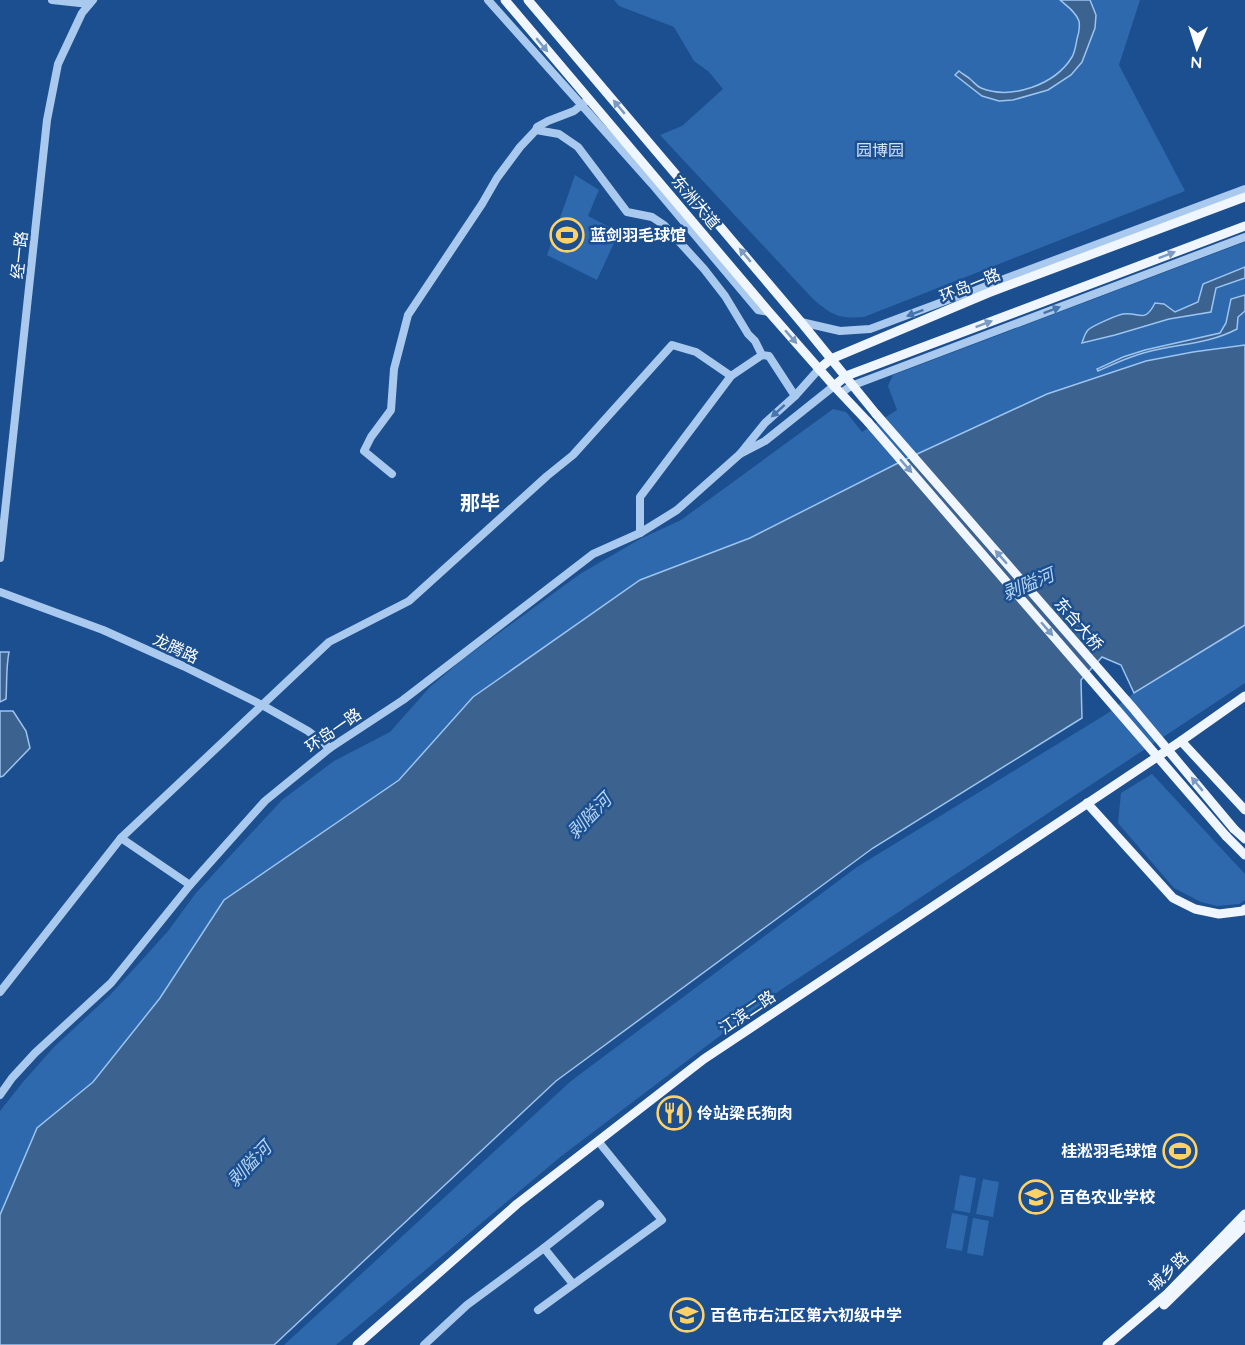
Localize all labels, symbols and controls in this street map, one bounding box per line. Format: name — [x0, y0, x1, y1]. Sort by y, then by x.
north arrow — [1167, 18, 1227, 78]
one-way arrow — [536, 37, 549, 53]
text: N — [1190, 53, 1203, 73]
one-way arrow — [613, 100, 626, 115]
park label: 园博园 — [856, 140, 904, 160]
street label: 东洲大道 — [668, 171, 724, 233]
sports icon: 蓝剑羽毛球馆 — [549, 217, 585, 253]
place label: 蓝剑羽毛球馆 — [590, 225, 686, 245]
street label: 经一路 — [7, 230, 31, 280]
one-way arrow — [738, 247, 751, 263]
one-way arrow — [1158, 250, 1176, 260]
street label: 环岛一路 — [937, 264, 1003, 306]
one-way arrow — [1043, 305, 1061, 315]
one-way arrow — [906, 309, 924, 318]
one-way arrow — [975, 319, 993, 328]
one-way arrow — [784, 329, 797, 344]
one-way arrow — [771, 404, 786, 417]
one-way arrow — [899, 458, 912, 473]
district label: 那毕 — [460, 490, 500, 515]
one-way arrow — [994, 549, 1007, 565]
water label: 剥隘河 — [999, 562, 1060, 605]
street label: 东合大桥 — [1050, 593, 1108, 655]
one-way arrow — [1040, 621, 1053, 636]
street label: 龙腾路 — [150, 629, 202, 667]
street label: 环岛一路 — [301, 703, 365, 757]
one-way arrow — [1190, 776, 1203, 792]
water label: 剥隘河 — [562, 786, 618, 843]
street label: 江滨二路 — [715, 986, 779, 1038]
restaurant icon: 伶站梁氏狗肉 — [656, 1095, 692, 1131]
place label: 伶站梁氏狗肉 — [697, 1103, 793, 1123]
sports icon: 桂淞羽毛球馆 — [1162, 1133, 1198, 1169]
water label: 剥隘河 — [222, 1134, 278, 1191]
place label: 桂淞羽毛球馆 — [1061, 1141, 1157, 1161]
school or university icon: 百色农业学校 — [1018, 1179, 1054, 1215]
place label: 百色农业学校 — [1059, 1187, 1156, 1207]
street label: 城乡路 — [1144, 1247, 1192, 1295]
school or university icon: 百色市右江区第六初级中学 — [669, 1297, 705, 1333]
place label: 百色市右江区第六初级中学 — [710, 1305, 902, 1325]

